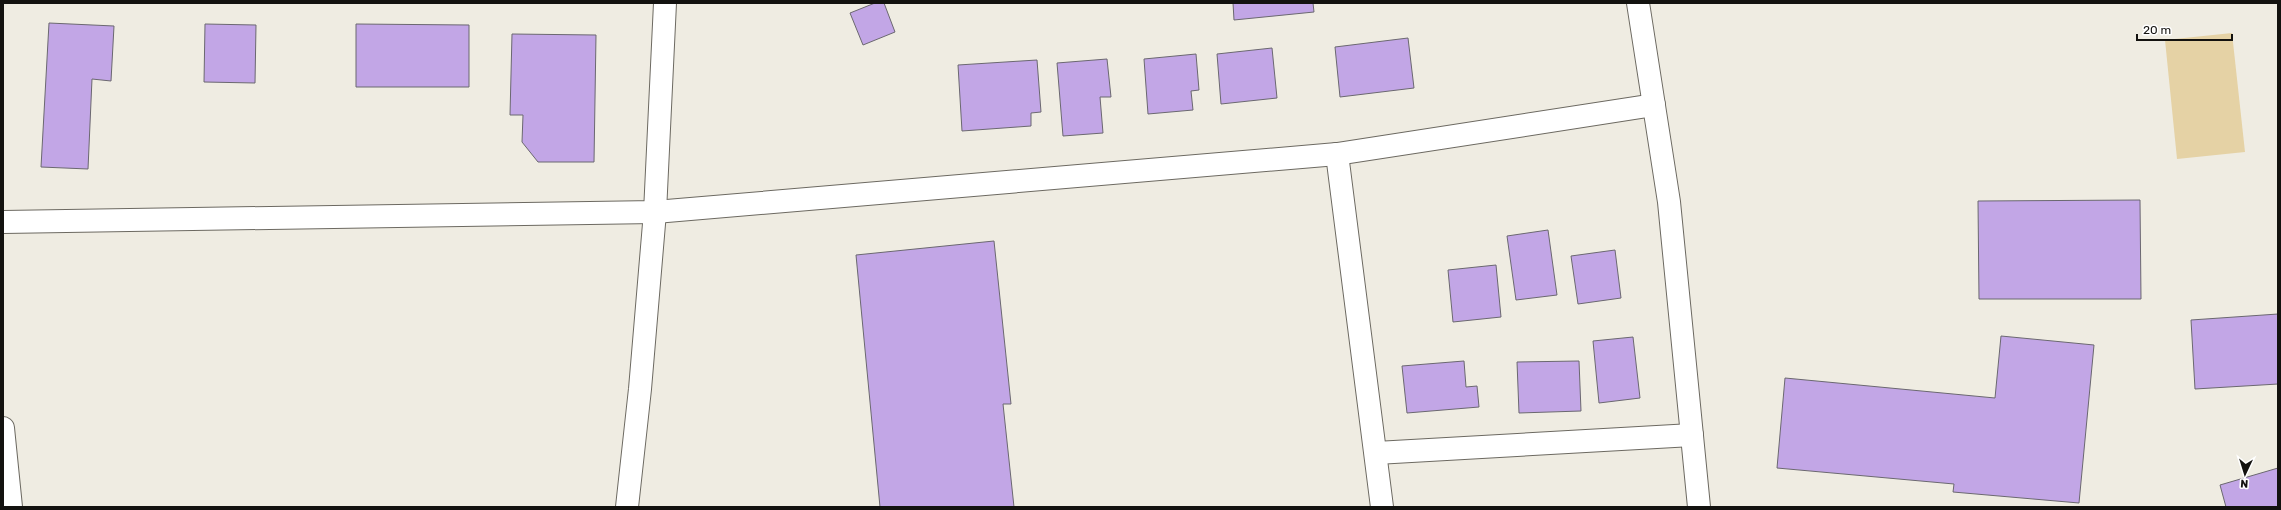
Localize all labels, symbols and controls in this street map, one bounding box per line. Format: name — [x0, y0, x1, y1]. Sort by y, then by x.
scale bar — [2137, 16, 2232, 42]
text: 20 m — [2143, 23, 2171, 37]
north arrow — [2225, 454, 2265, 494]
text: N — [2240, 477, 2249, 490]

